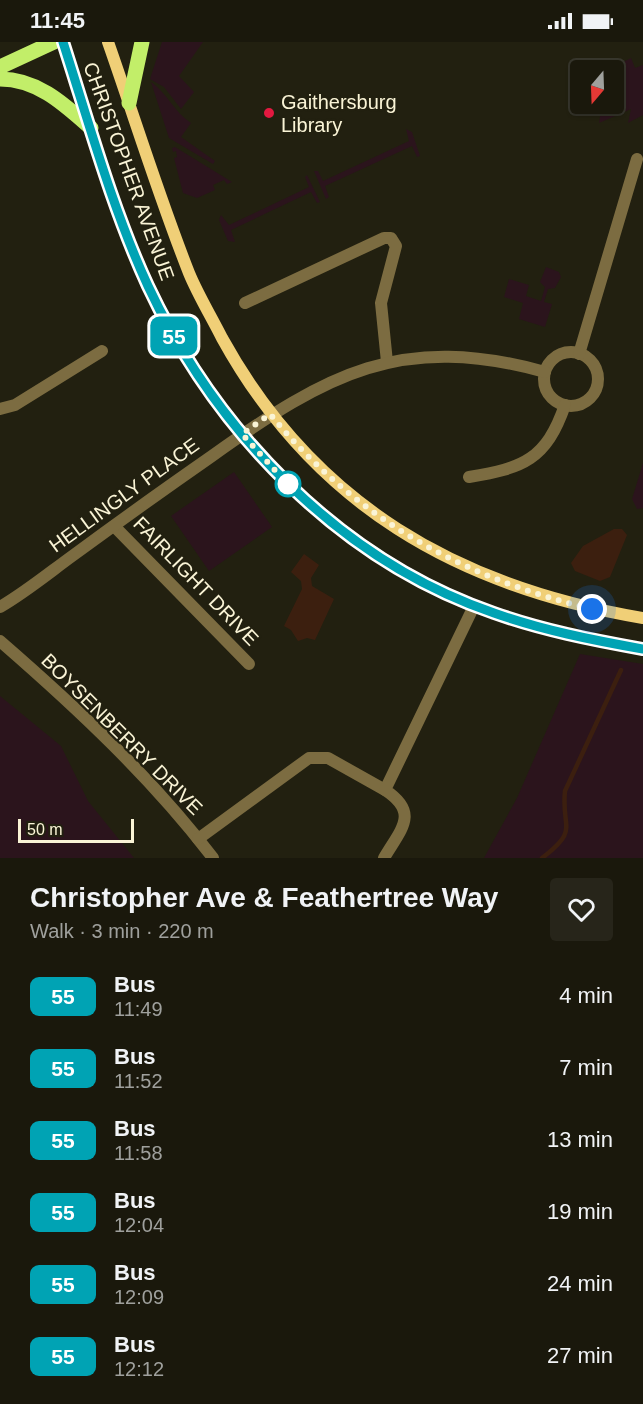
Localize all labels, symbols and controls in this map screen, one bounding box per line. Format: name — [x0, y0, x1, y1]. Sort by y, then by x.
text: 11:45 — [30, 8, 85, 33]
street label: CHRISTOPHER AVENUE — [79, 59, 179, 283]
north arrow — [570, 60, 624, 114]
map controls — [570, 60, 624, 114]
place label: Gaithersburg Library — [281, 91, 397, 136]
marker: Gaithersburg Library — [262, 106, 276, 120]
line badge: 55 — [147, 316, 201, 356]
text: 55 — [162, 325, 186, 348]
street label: HELLINGLY PLACE — [45, 433, 203, 557]
unlabelled marker — [275, 471, 301, 497]
street label: FAIRLIGHT DRIVE — [129, 512, 263, 650]
your location — [577, 594, 607, 624]
street label: BOYSENBERRY DRIVE — [37, 649, 207, 819]
scale bar — [18, 816, 134, 844]
text: 50 m — [27, 821, 63, 838]
button: heart — [550, 878, 613, 941]
text: Christopher Ave & Feathertree Way — [30, 882, 498, 913]
text: Walk · 3 min · 220 m — [30, 920, 214, 942]
text: Bus — [114, 972, 156, 997]
text: 4 min — [559, 983, 613, 1008]
text: 55 — [51, 985, 75, 1008]
text: 11:49 — [114, 998, 163, 1020]
text: Bus — [114, 1044, 156, 1069]
text: 7 min — [559, 1055, 613, 1080]
text: 55 — [51, 1057, 75, 1080]
text: 11:52 — [114, 1070, 163, 1092]
text: Bus — [114, 1116, 156, 1141]
text: 13 min — [547, 1127, 613, 1152]
text: 55 — [51, 1129, 75, 1152]
text: 11:58 — [114, 1142, 163, 1164]
text: Bus — [114, 1188, 156, 1213]
text: 19 min — [547, 1199, 613, 1224]
text: 55 — [51, 1201, 75, 1224]
text: 12:04 — [114, 1214, 164, 1236]
text: Bus — [114, 1260, 156, 1285]
text: 24 min — [547, 1271, 613, 1296]
text: 55 — [51, 1273, 75, 1296]
text: 12:09 — [114, 1286, 164, 1308]
text: Bus — [114, 1332, 156, 1357]
text: 27 min — [547, 1343, 613, 1368]
text: 55 — [51, 1345, 75, 1368]
text: 12:12 — [114, 1358, 164, 1380]

